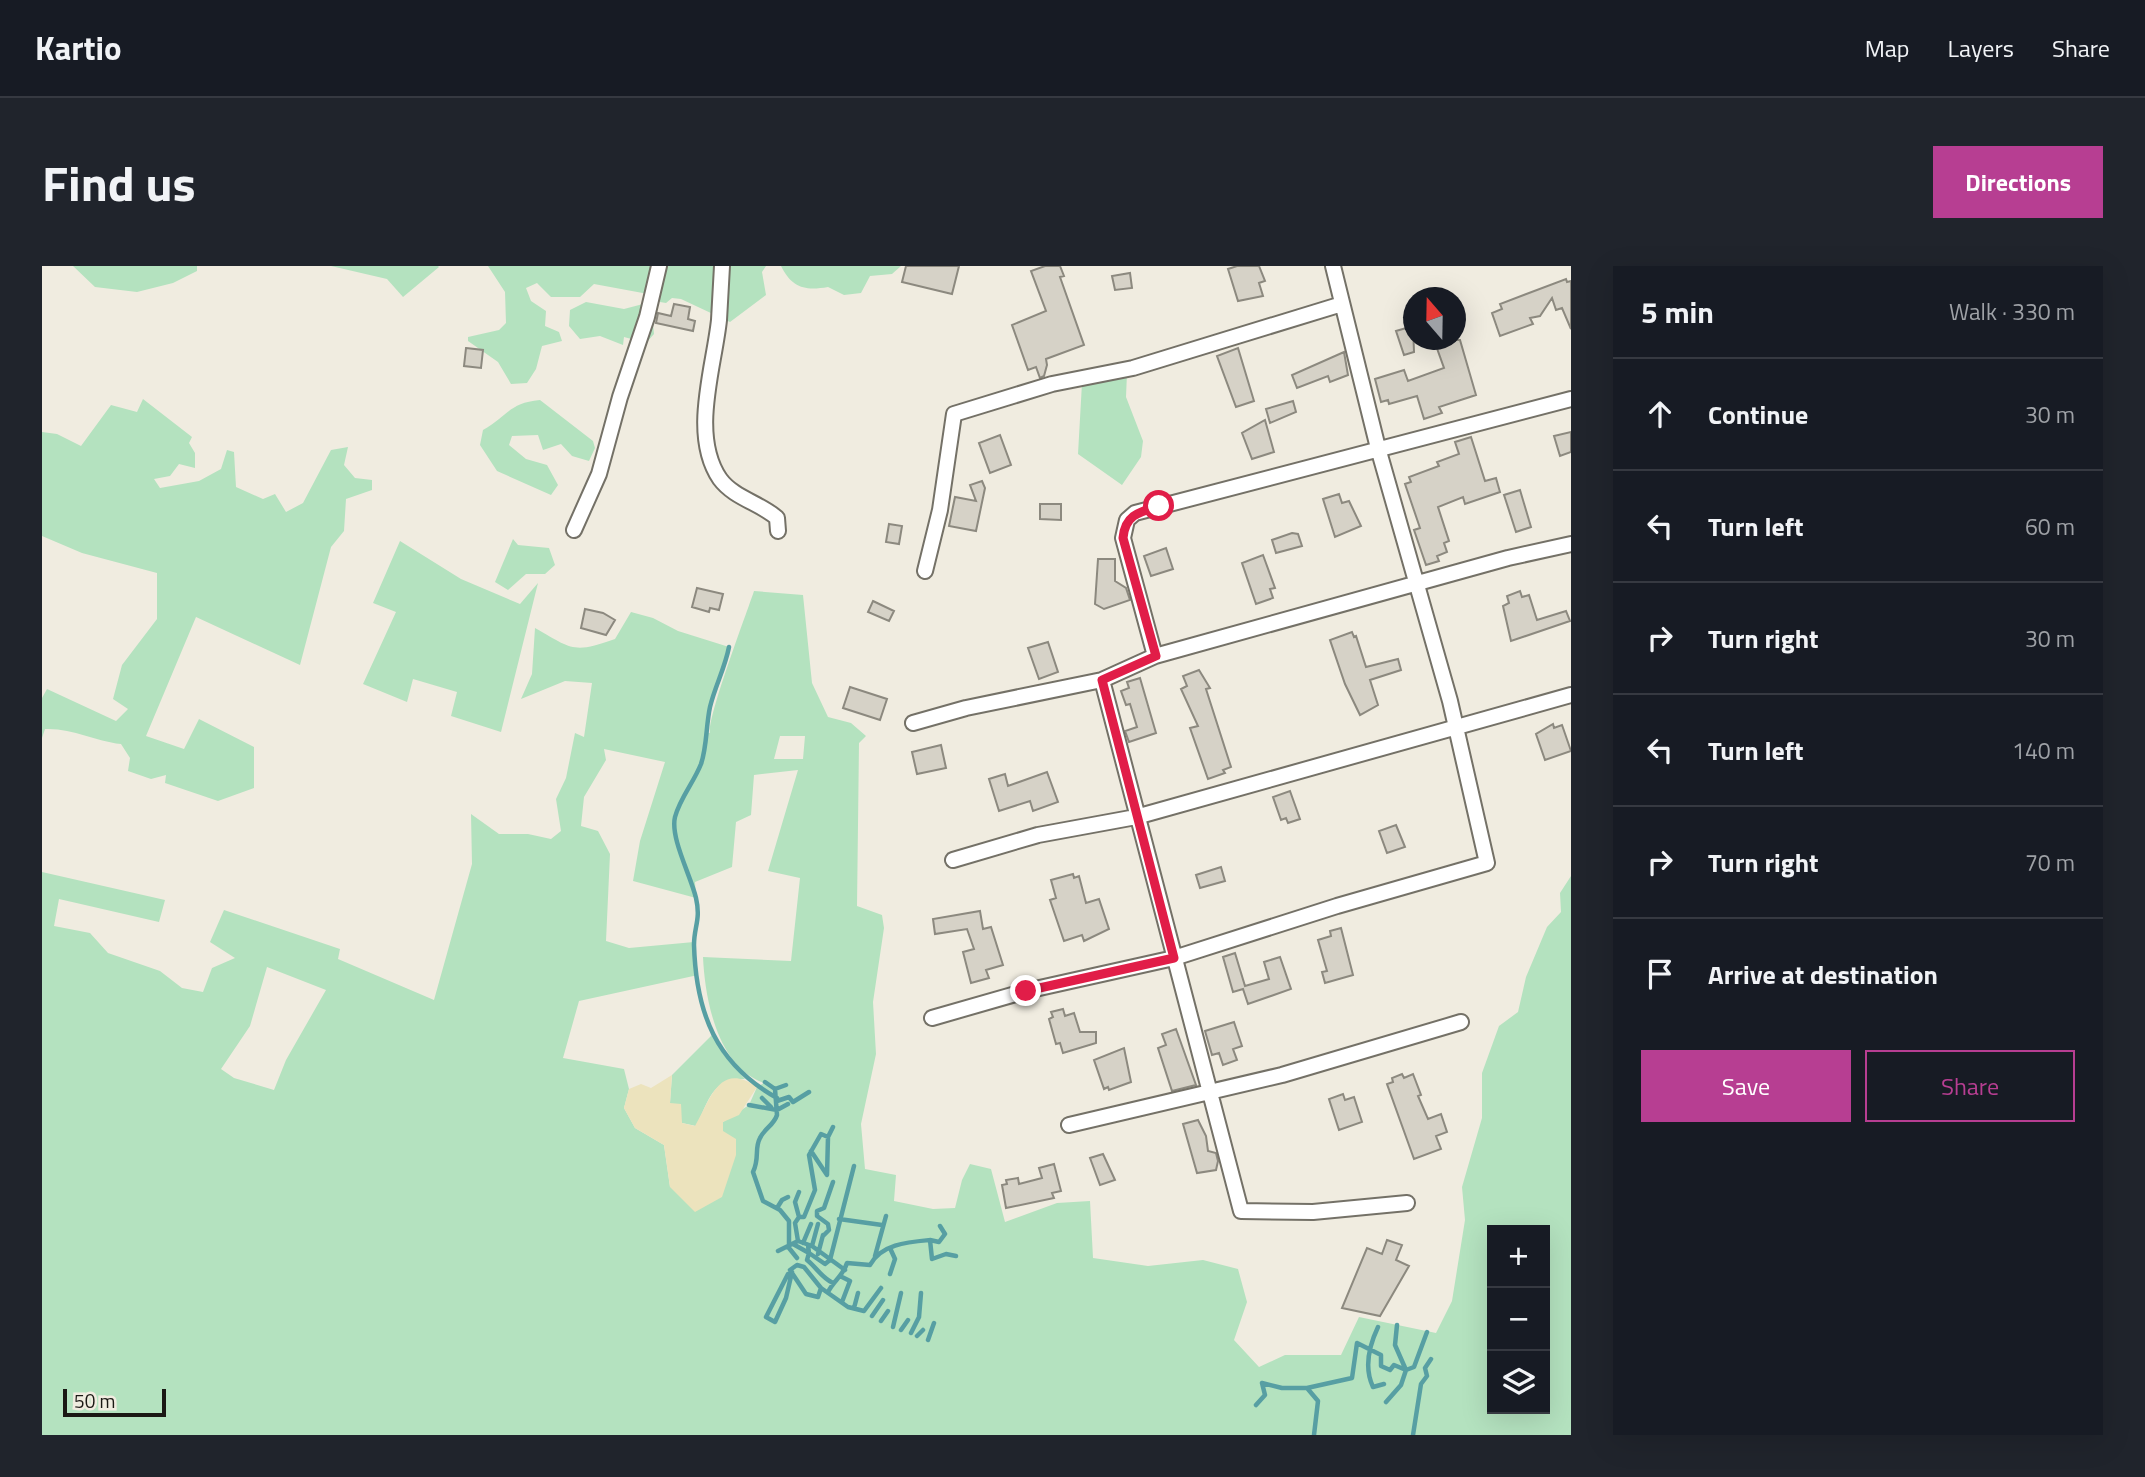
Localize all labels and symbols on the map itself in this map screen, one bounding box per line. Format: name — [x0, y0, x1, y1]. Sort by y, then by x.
north arrow — [1403, 287, 1466, 350]
route start — [1143, 490, 1174, 521]
route end — [1010, 975, 1041, 1006]
scale bar — [63, 1386, 166, 1418]

